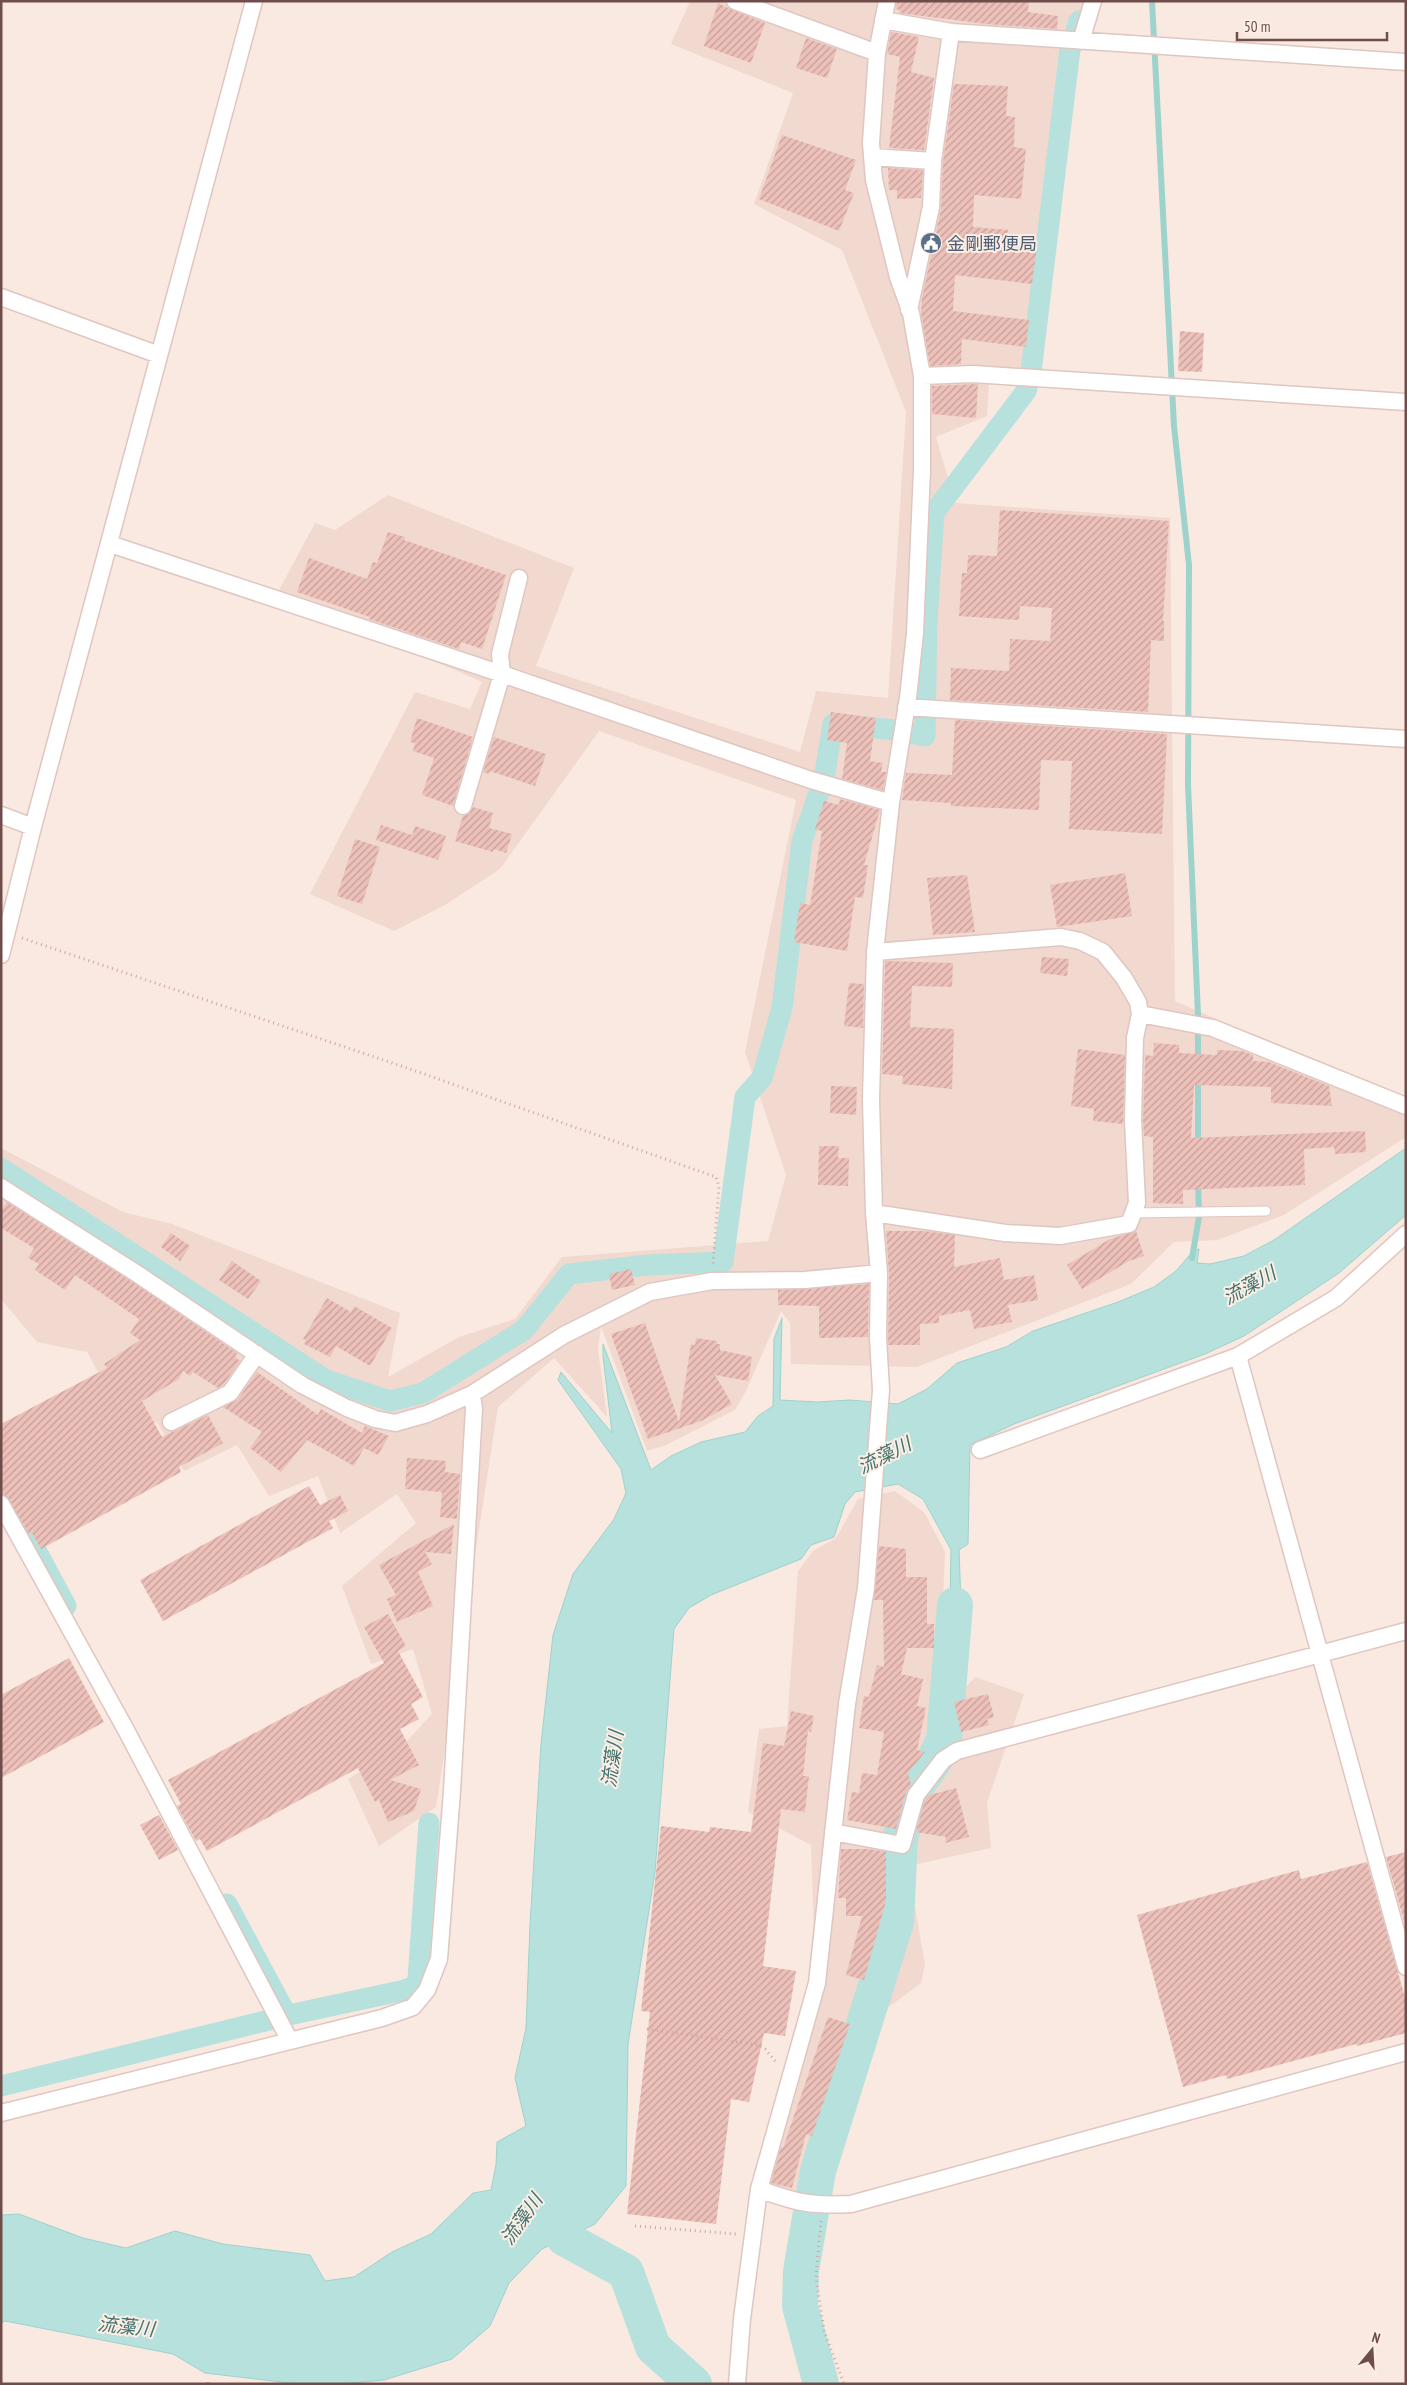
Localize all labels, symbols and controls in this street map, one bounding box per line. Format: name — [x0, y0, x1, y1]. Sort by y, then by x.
scale bar — [1237, 10, 1387, 42]
text: 50 m — [1244, 17, 1270, 36]
public building icon: 金剛郵便局 — [919, 231, 943, 255]
place label: 金剛郵便局 — [947, 232, 1037, 255]
water label: 流藻川 — [1218, 1260, 1281, 1309]
water label: 流藻川 — [853, 1430, 917, 1479]
water label: 流藻川 — [596, 1727, 628, 1789]
water label: 流藻川 — [495, 2187, 548, 2249]
water label: 流藻川 — [96, 2311, 158, 2341]
north arrow — [1347, 2325, 1397, 2375]
text: N — [1370, 2328, 1382, 2347]

